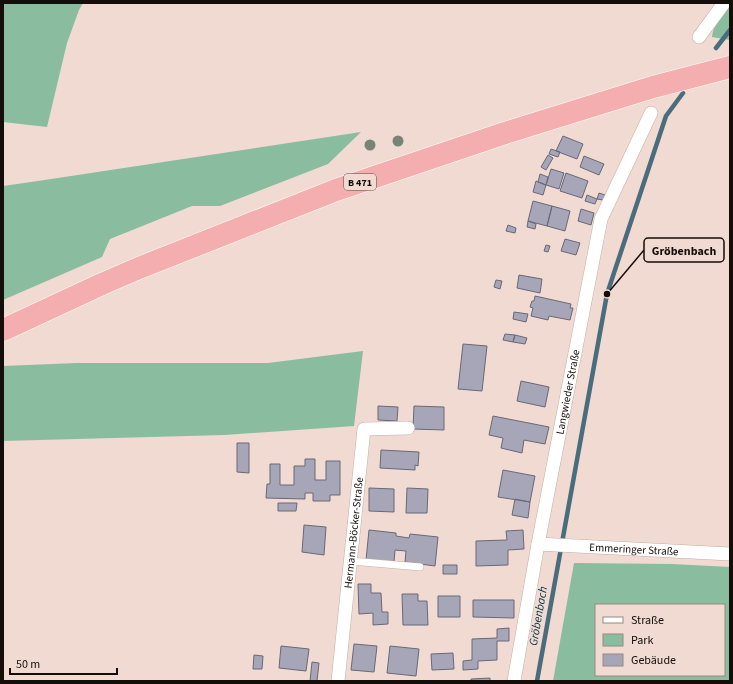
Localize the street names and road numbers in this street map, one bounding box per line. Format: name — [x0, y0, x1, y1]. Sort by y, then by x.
road number: B 471 — [344, 174, 376, 190]
street label: Langwieder Straße — [552, 348, 584, 436]
street label: Hermann-Böcker-Straße — [341, 476, 367, 589]
street label: Emmeringer Straße — [589, 540, 679, 559]

